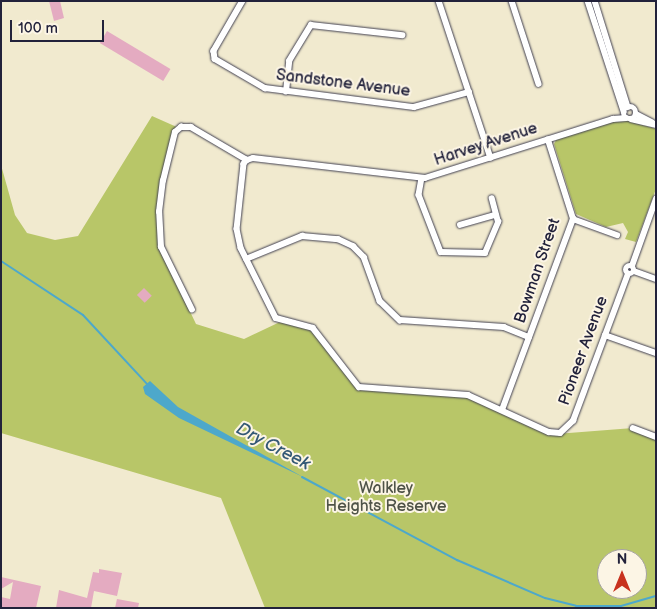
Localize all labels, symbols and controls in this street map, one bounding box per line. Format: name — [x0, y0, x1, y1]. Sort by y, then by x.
scale bar — [12, 10, 106, 42]
text: 100 m — [18, 19, 58, 38]
street label: Sandstone Avenue — [275, 66, 411, 102]
street label: Harvey Avenue — [431, 119, 541, 171]
street label: Bowman Street — [511, 216, 565, 326]
street label: Pioneer Avenue — [555, 294, 613, 408]
water label: Dry Creek — [232, 418, 314, 476]
park label: Walkley Heights Reserve — [325, 479, 447, 517]
north arrow — [597, 549, 647, 599]
text: N — [617, 551, 627, 568]

